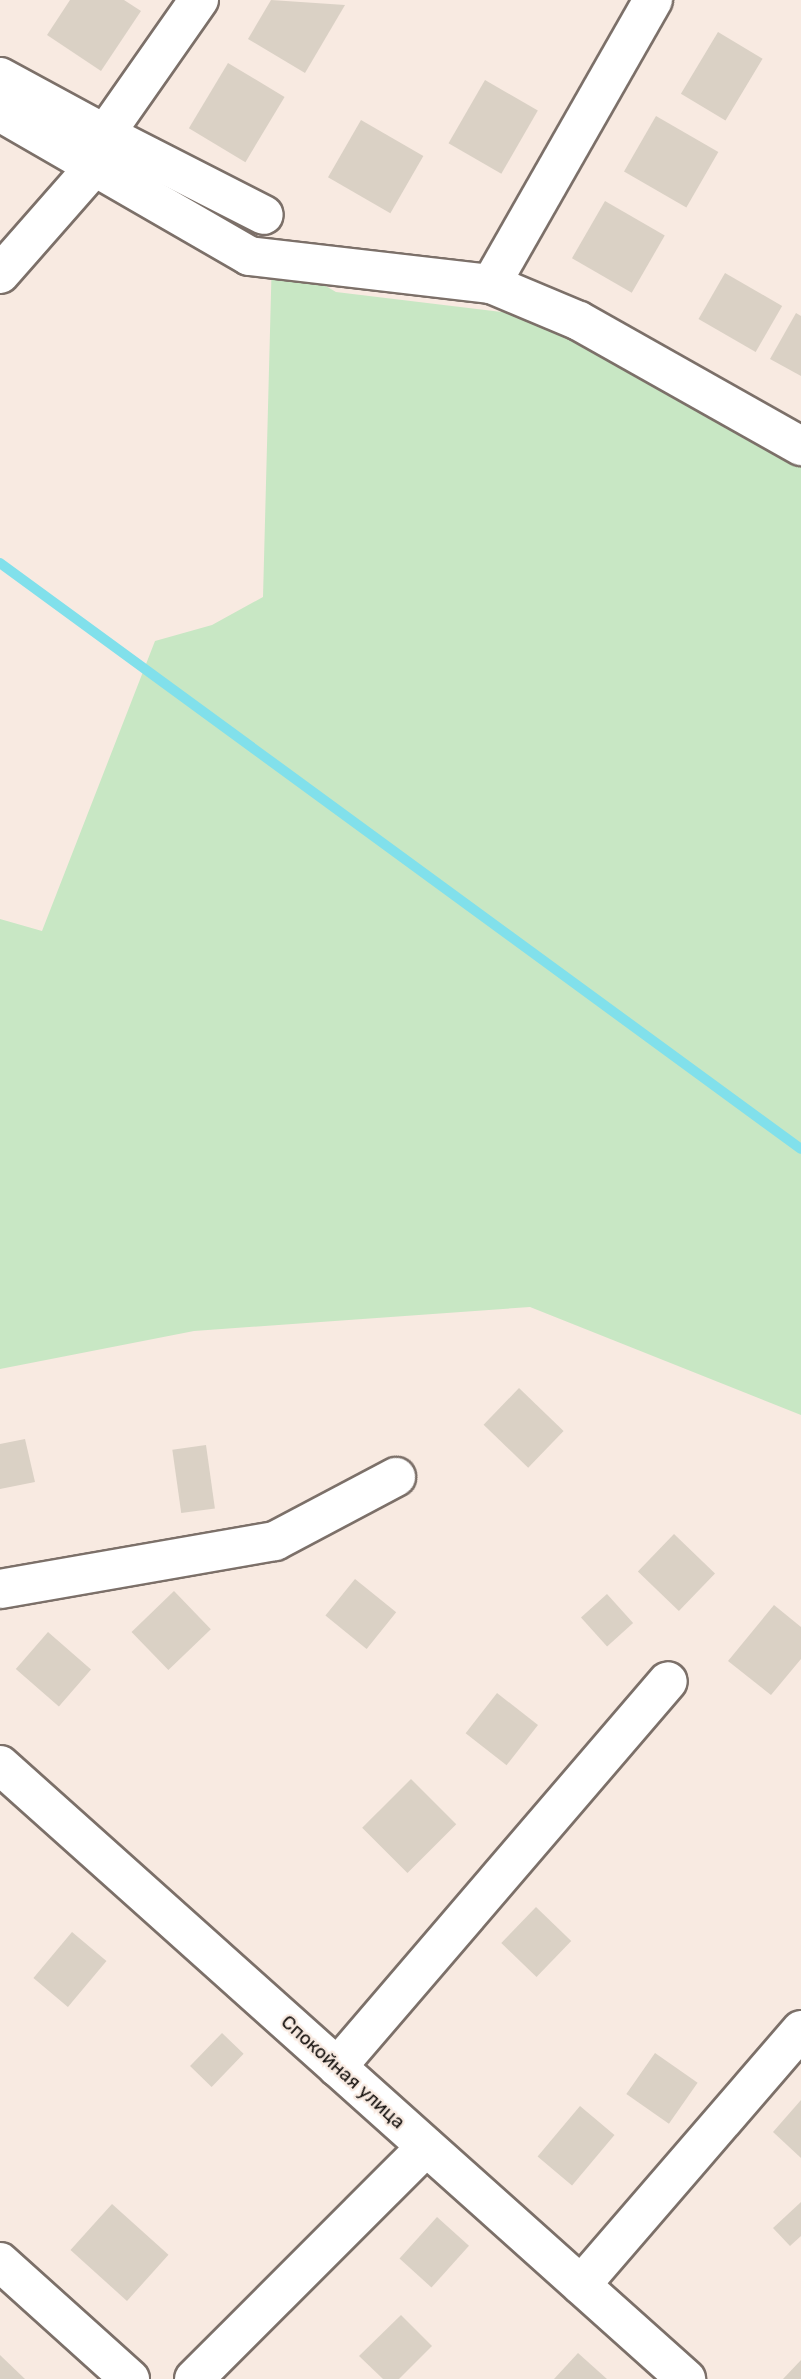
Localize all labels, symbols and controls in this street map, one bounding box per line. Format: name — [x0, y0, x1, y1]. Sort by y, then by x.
street label: Спокойная улица — [276, 2010, 410, 2134]

